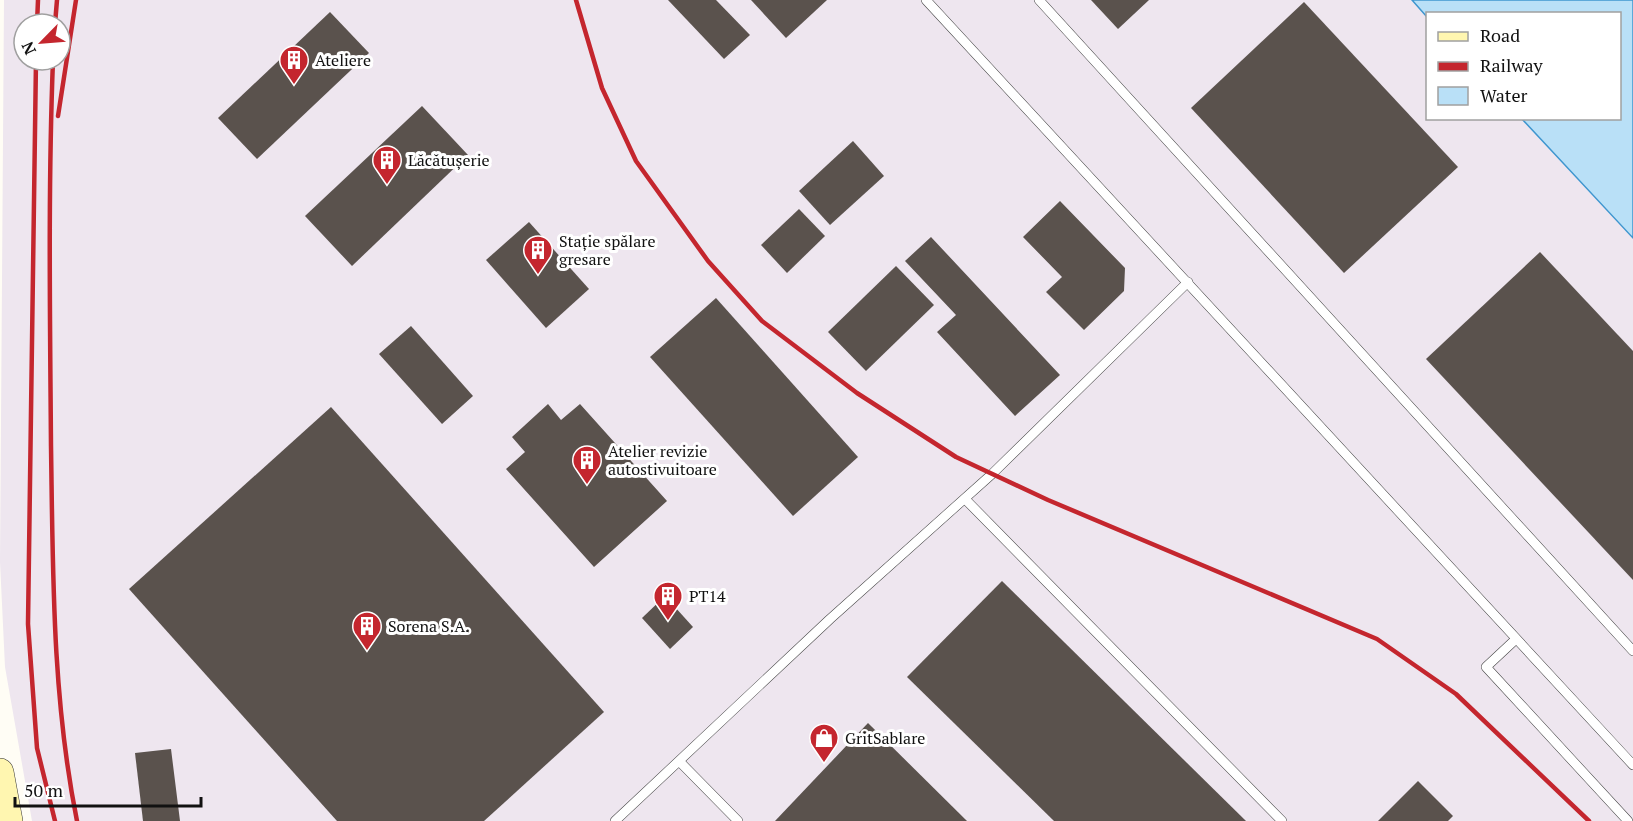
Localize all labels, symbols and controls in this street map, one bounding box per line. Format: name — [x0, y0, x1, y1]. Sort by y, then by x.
north arrow — [12, 12, 72, 72]
legend — [1426, 12, 1621, 120]
text: Road — [1480, 23, 1520, 47]
text: N — [16, 38, 41, 58]
building icon: Ateliere — [278, 44, 310, 86]
place label: Ateliere — [315, 49, 371, 71]
text: Railway — [1480, 53, 1544, 77]
text: Water — [1480, 83, 1527, 107]
building icon: Lăcătușerie — [371, 144, 403, 186]
place label: Lăcătușerie — [408, 149, 490, 171]
place label: Stație spălare gresare — [559, 230, 655, 270]
building icon: Stație spălare gresare — [522, 234, 554, 276]
place label: Atelier revizie autostivuitoare — [608, 440, 717, 480]
building icon: Atelier revizie autostivuitoare — [571, 444, 603, 486]
building icon: PT14 — [652, 580, 684, 622]
place label: PT14 — [689, 585, 726, 607]
building icon: Sorena S.A. — [351, 610, 383, 652]
place label: Sorena S.A. — [388, 615, 470, 637]
shop icon: GritSablare — [808, 722, 840, 764]
place label: GritSablare — [845, 727, 925, 749]
scale bar — [15, 770, 201, 808]
text: 50 m — [24, 778, 64, 802]

